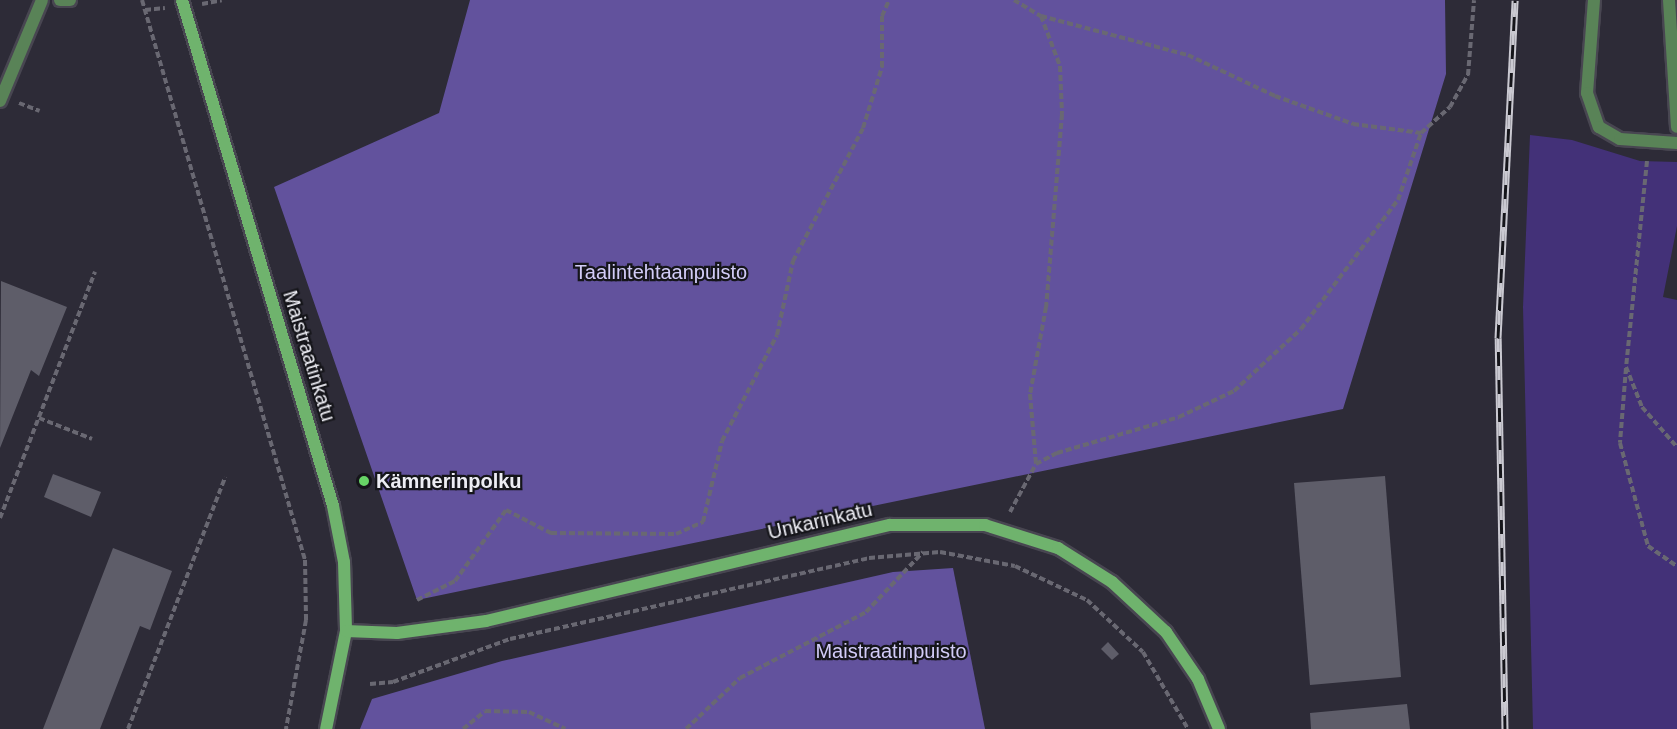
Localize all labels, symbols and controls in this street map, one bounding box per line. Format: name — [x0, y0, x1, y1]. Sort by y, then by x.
park label: Taalintehtaanpuisto — [575, 260, 747, 284]
street label: Maistraatinkatu — [278, 288, 340, 424]
place label: Kämnerinpolku — [376, 469, 522, 493]
marker: Kämnerinpolku — [357, 474, 371, 488]
street label: Unkarinkatu — [765, 497, 875, 545]
park label: Maistraatinpuisto — [815, 639, 967, 663]

